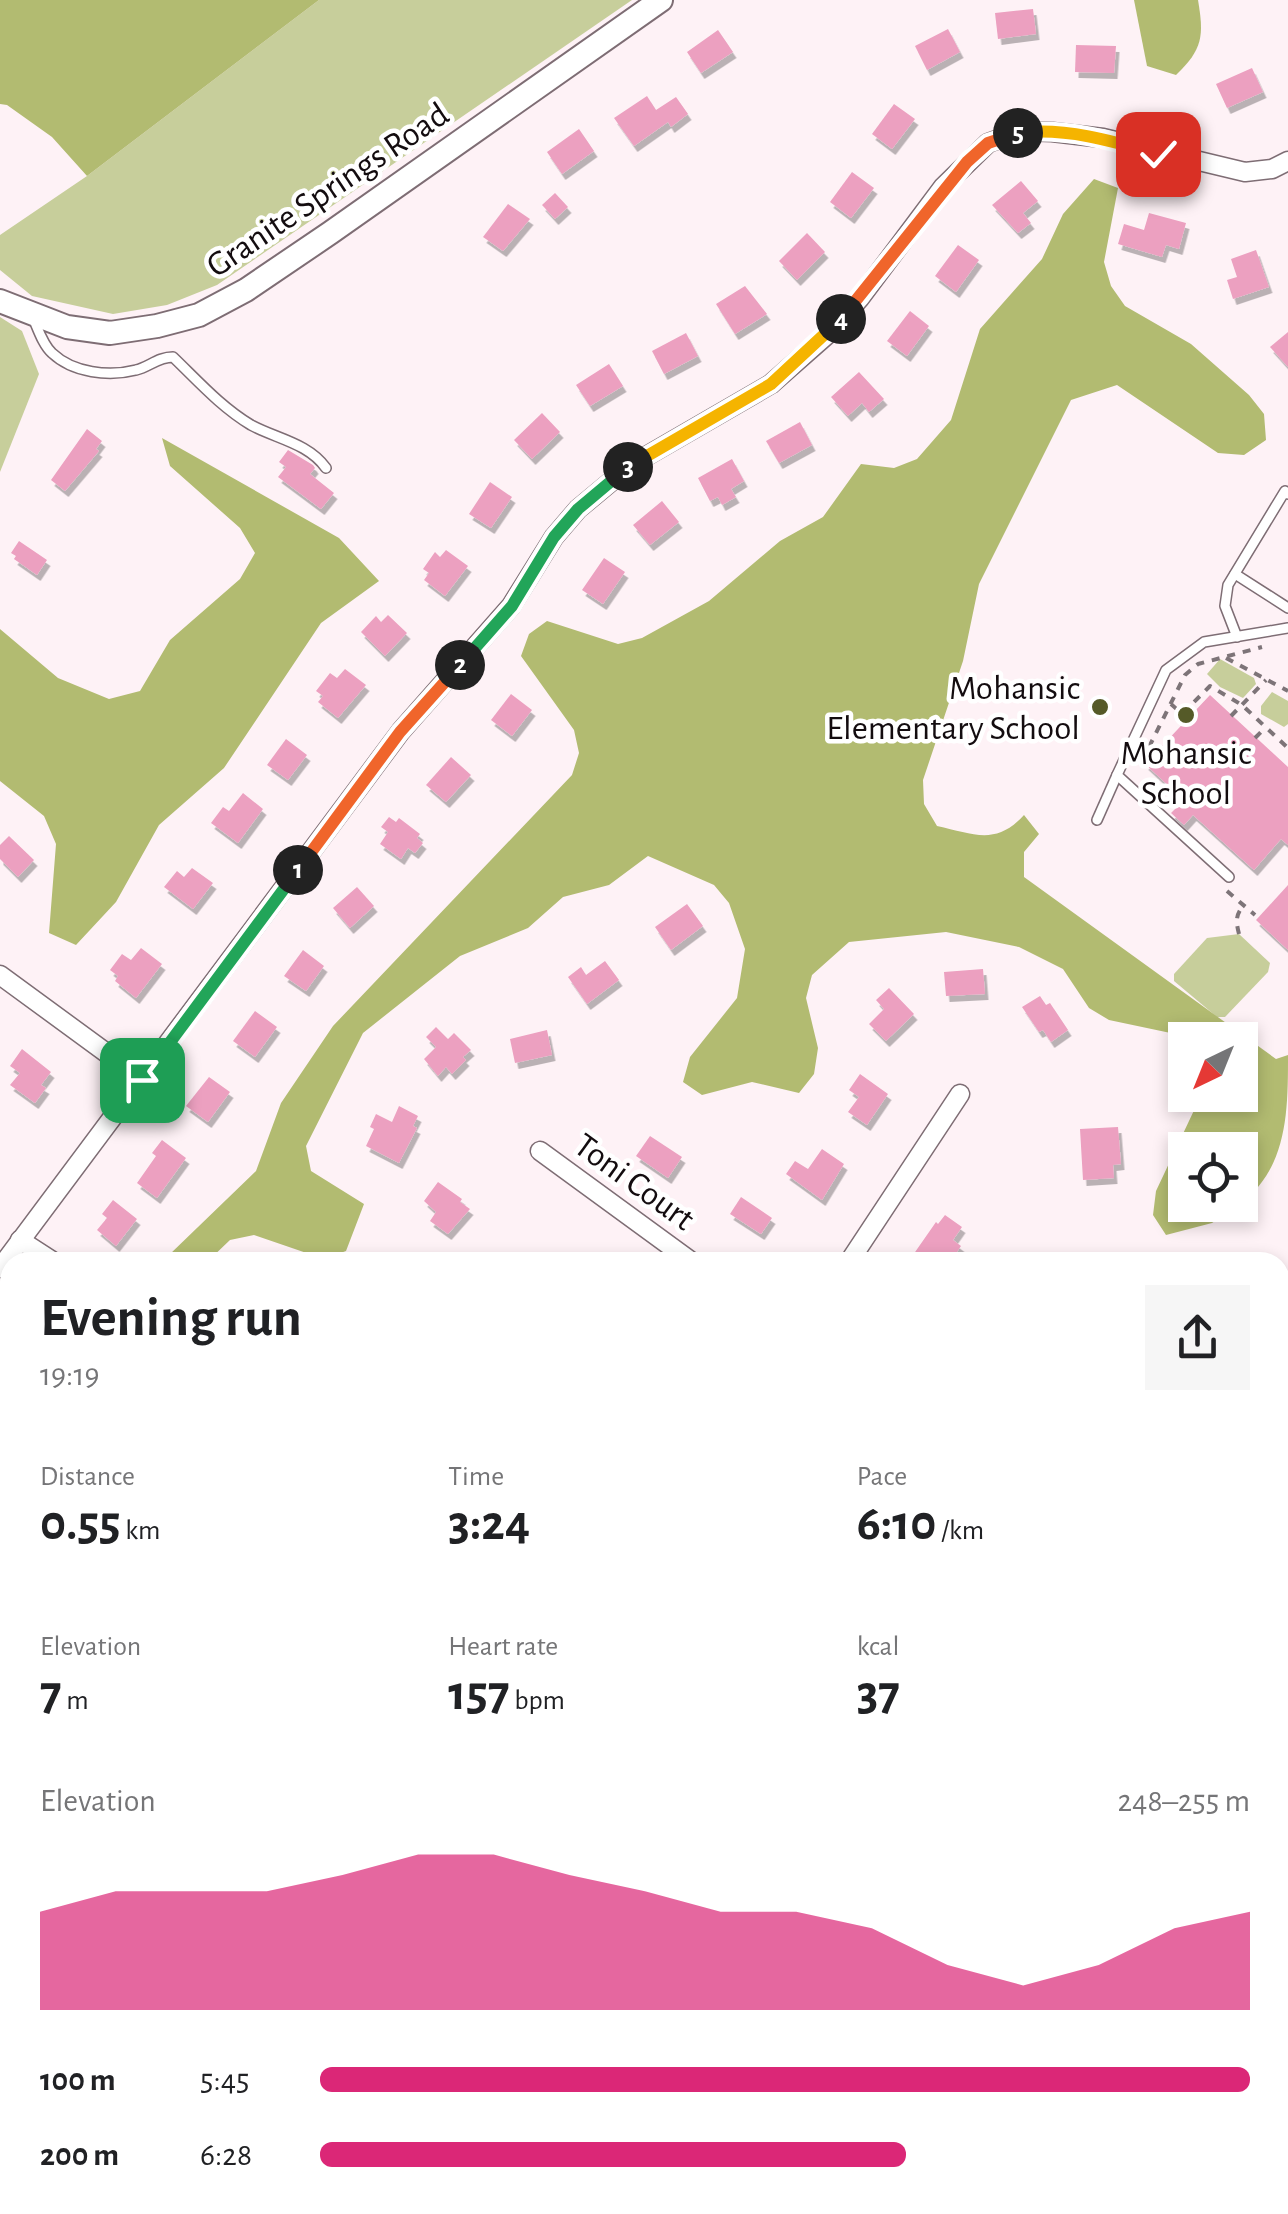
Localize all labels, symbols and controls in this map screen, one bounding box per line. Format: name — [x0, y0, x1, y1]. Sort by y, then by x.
street label: Granite Springs Road — [201, 96, 455, 284]
pin: 5 — [993, 108, 1043, 158]
pin — [1116, 112, 1201, 197]
text: 5 — [1012, 119, 1024, 147]
icon: check — [1131, 127, 1186, 182]
pin: 4 — [816, 294, 866, 344]
text: 4 — [834, 305, 848, 333]
pin: 3 — [603, 442, 653, 492]
text: 3 — [622, 453, 634, 481]
pin: 2 — [435, 640, 485, 690]
text: 2 — [453, 651, 467, 679]
place label: Mohansic Elementary School — [826, 671, 1080, 746]
marker: Mohansic Elementary School — [1089, 696, 1111, 718]
marker: Mohansic School — [1175, 704, 1197, 726]
place label: Mohansic School — [1120, 736, 1252, 811]
pin: 1 — [273, 845, 323, 895]
text: 1 — [293, 856, 303, 884]
north arrow — [1168, 1022, 1258, 1112]
map controls — [1168, 1022, 1258, 1222]
pin — [100, 1038, 185, 1123]
icon: arrive — [115, 1053, 170, 1108]
street label: Toni Court — [568, 1127, 700, 1237]
button: locate — [1168, 1132, 1258, 1222]
button: share — [1145, 1285, 1250, 1390]
text: Evening run — [40, 1291, 302, 1346]
text: 19:19 — [40, 1359, 99, 1391]
text: Distance — [40, 1463, 135, 1491]
text: Time — [448, 1463, 504, 1491]
text: Pace — [857, 1463, 907, 1491]
text: 0.55 — [40, 1499, 121, 1549]
text: 3:24 — [448, 1499, 530, 1549]
text: 6:10 — [857, 1499, 936, 1549]
text: km — [121, 1517, 161, 1545]
text: /km — [936, 1517, 984, 1545]
text: Elevation — [40, 1633, 141, 1661]
text: Heart rate — [448, 1633, 558, 1661]
text: kcal — [857, 1633, 899, 1661]
text: 7 — [40, 1669, 62, 1719]
text: 157 — [448, 1669, 510, 1719]
text: 37 — [857, 1669, 900, 1719]
text: m — [62, 1687, 89, 1715]
text: bpm — [510, 1687, 565, 1715]
text: Elevation — [40, 1785, 156, 1817]
text: 248–255 m — [1117, 1785, 1250, 1817]
text: 100 m — [40, 2064, 116, 2096]
text: 5:45 — [200, 2064, 249, 2096]
text: 200 m — [40, 2139, 119, 2171]
text: 6:28 — [200, 2139, 252, 2171]

